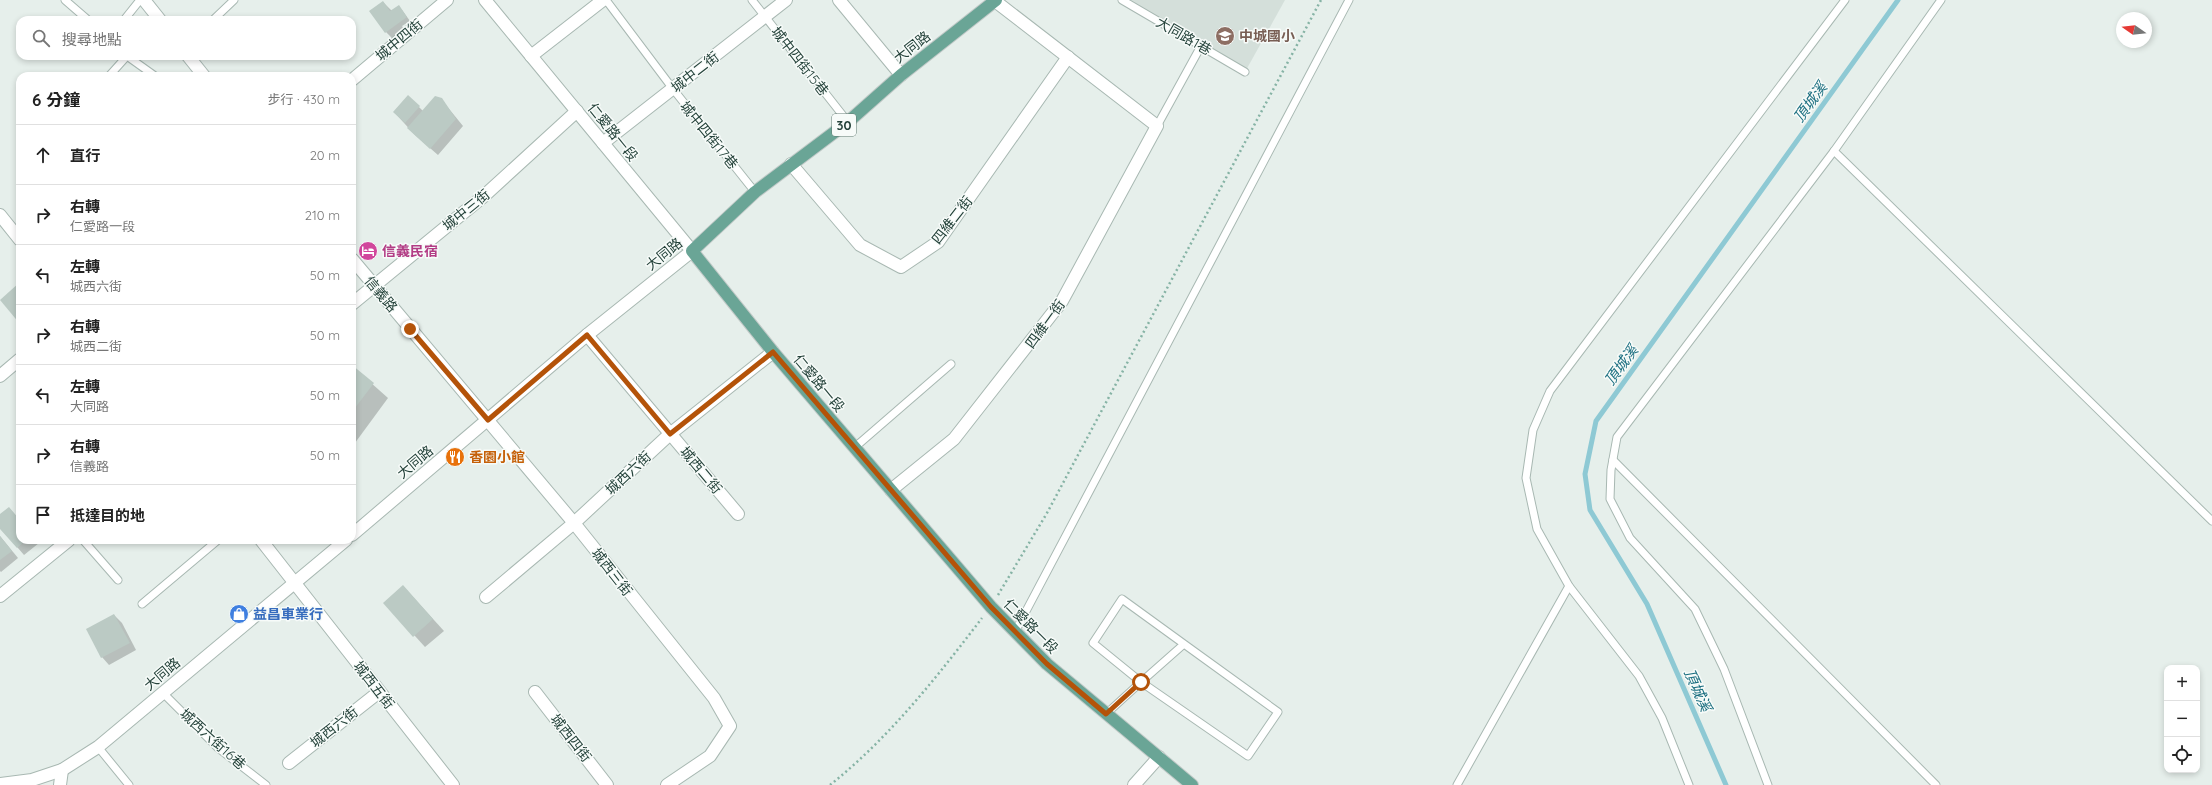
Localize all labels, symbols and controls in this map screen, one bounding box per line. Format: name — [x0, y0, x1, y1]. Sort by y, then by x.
north arrow — [2116, 12, 2152, 48]
street label: 大同路1巷 — [1153, 13, 1215, 59]
street label: 城中四街 — [372, 15, 426, 65]
search box — [16, 16, 356, 60]
street label: 城中四街15巷 — [767, 23, 833, 99]
school or university icon: 中城國小 — [1214, 25, 1236, 47]
icon: search — [30, 27, 52, 49]
street label: 大同路 — [890, 27, 934, 67]
place label: 中城國小 — [1239, 27, 1295, 45]
text: 搜尋地點 — [62, 30, 122, 49]
street label: 城中二街 — [667, 48, 723, 96]
water label: 頂城溪 — [1789, 77, 1832, 126]
text: 6 分鐘 — [32, 89, 80, 110]
text: 步行 · 430 m — [268, 91, 340, 107]
street label: 城中四街17巷 — [676, 97, 742, 173]
street label: 仁愛路一段 — [584, 99, 642, 165]
road number: 30 — [832, 114, 856, 136]
icon: ahead — [32, 144, 54, 166]
text: 直行 — [70, 146, 100, 165]
text: 20 m — [310, 147, 340, 163]
street label: 城中三街 — [439, 185, 493, 235]
street label: 四維二街 — [928, 192, 976, 248]
text: 右轉 — [70, 197, 100, 216]
icon: right — [32, 204, 54, 226]
text: 210 m — [305, 207, 340, 223]
text: 仁愛路一段 — [70, 218, 135, 234]
street label: 大同路 — [642, 234, 686, 274]
hotel icon: 信義民宿 — [357, 240, 379, 262]
place label: 信義民宿 — [382, 242, 438, 260]
text: 左轉 — [70, 257, 100, 276]
icon: left — [32, 264, 54, 286]
text: 50 m — [310, 267, 340, 283]
street label: 信義路 — [361, 272, 401, 316]
text: 城西六街 — [70, 278, 122, 294]
street label: 四維一街 — [1021, 296, 1069, 352]
text: 右轉 — [70, 317, 100, 336]
route end — [401, 320, 419, 338]
icon: right — [32, 324, 54, 346]
text: 50 m — [310, 327, 340, 343]
text: 城西二街 — [70, 338, 122, 354]
water label: 頂城溪 — [1600, 340, 1643, 389]
street label: 仁愛路一段 — [790, 350, 848, 416]
text: 左轉 — [70, 377, 100, 396]
icon: left — [32, 384, 54, 406]
text: 50 m — [310, 387, 340, 403]
text: 大同路 — [70, 398, 109, 414]
text: 右轉 — [70, 437, 100, 456]
street label: 大同路 — [393, 442, 437, 482]
street label: 城西二街 — [676, 443, 726, 497]
icon: right — [32, 444, 54, 466]
restaurant icon: 香園小館 — [444, 446, 466, 468]
text: 50 m — [310, 447, 340, 463]
street label: 城西六街 — [601, 447, 655, 499]
place label: 香園小館 — [469, 448, 525, 466]
text: 信義路 — [70, 458, 109, 474]
icon: arrive — [32, 504, 54, 526]
text: 抵達目的地 — [70, 506, 145, 525]
street label: 城西三街 — [588, 544, 636, 600]
street label: 仁愛路一段 — [1000, 595, 1062, 657]
shop icon: 益昌車業行 — [228, 603, 250, 625]
place label: 益昌車業行 — [253, 605, 323, 623]
street label: 大同路 — [140, 654, 184, 694]
street label: 城西五街 — [350, 657, 398, 713]
map controls — [2164, 665, 2200, 773]
button: + — [2164, 665, 2200, 701]
water label: 頂城溪 — [1680, 666, 1717, 716]
route start — [1132, 673, 1150, 691]
button: − — [2164, 701, 2200, 737]
street label: 城西六街 — [306, 703, 362, 751]
street label: 城西六街16巷 — [176, 705, 250, 773]
street label: 城西四街 — [547, 710, 595, 766]
button: locate — [2164, 737, 2200, 773]

